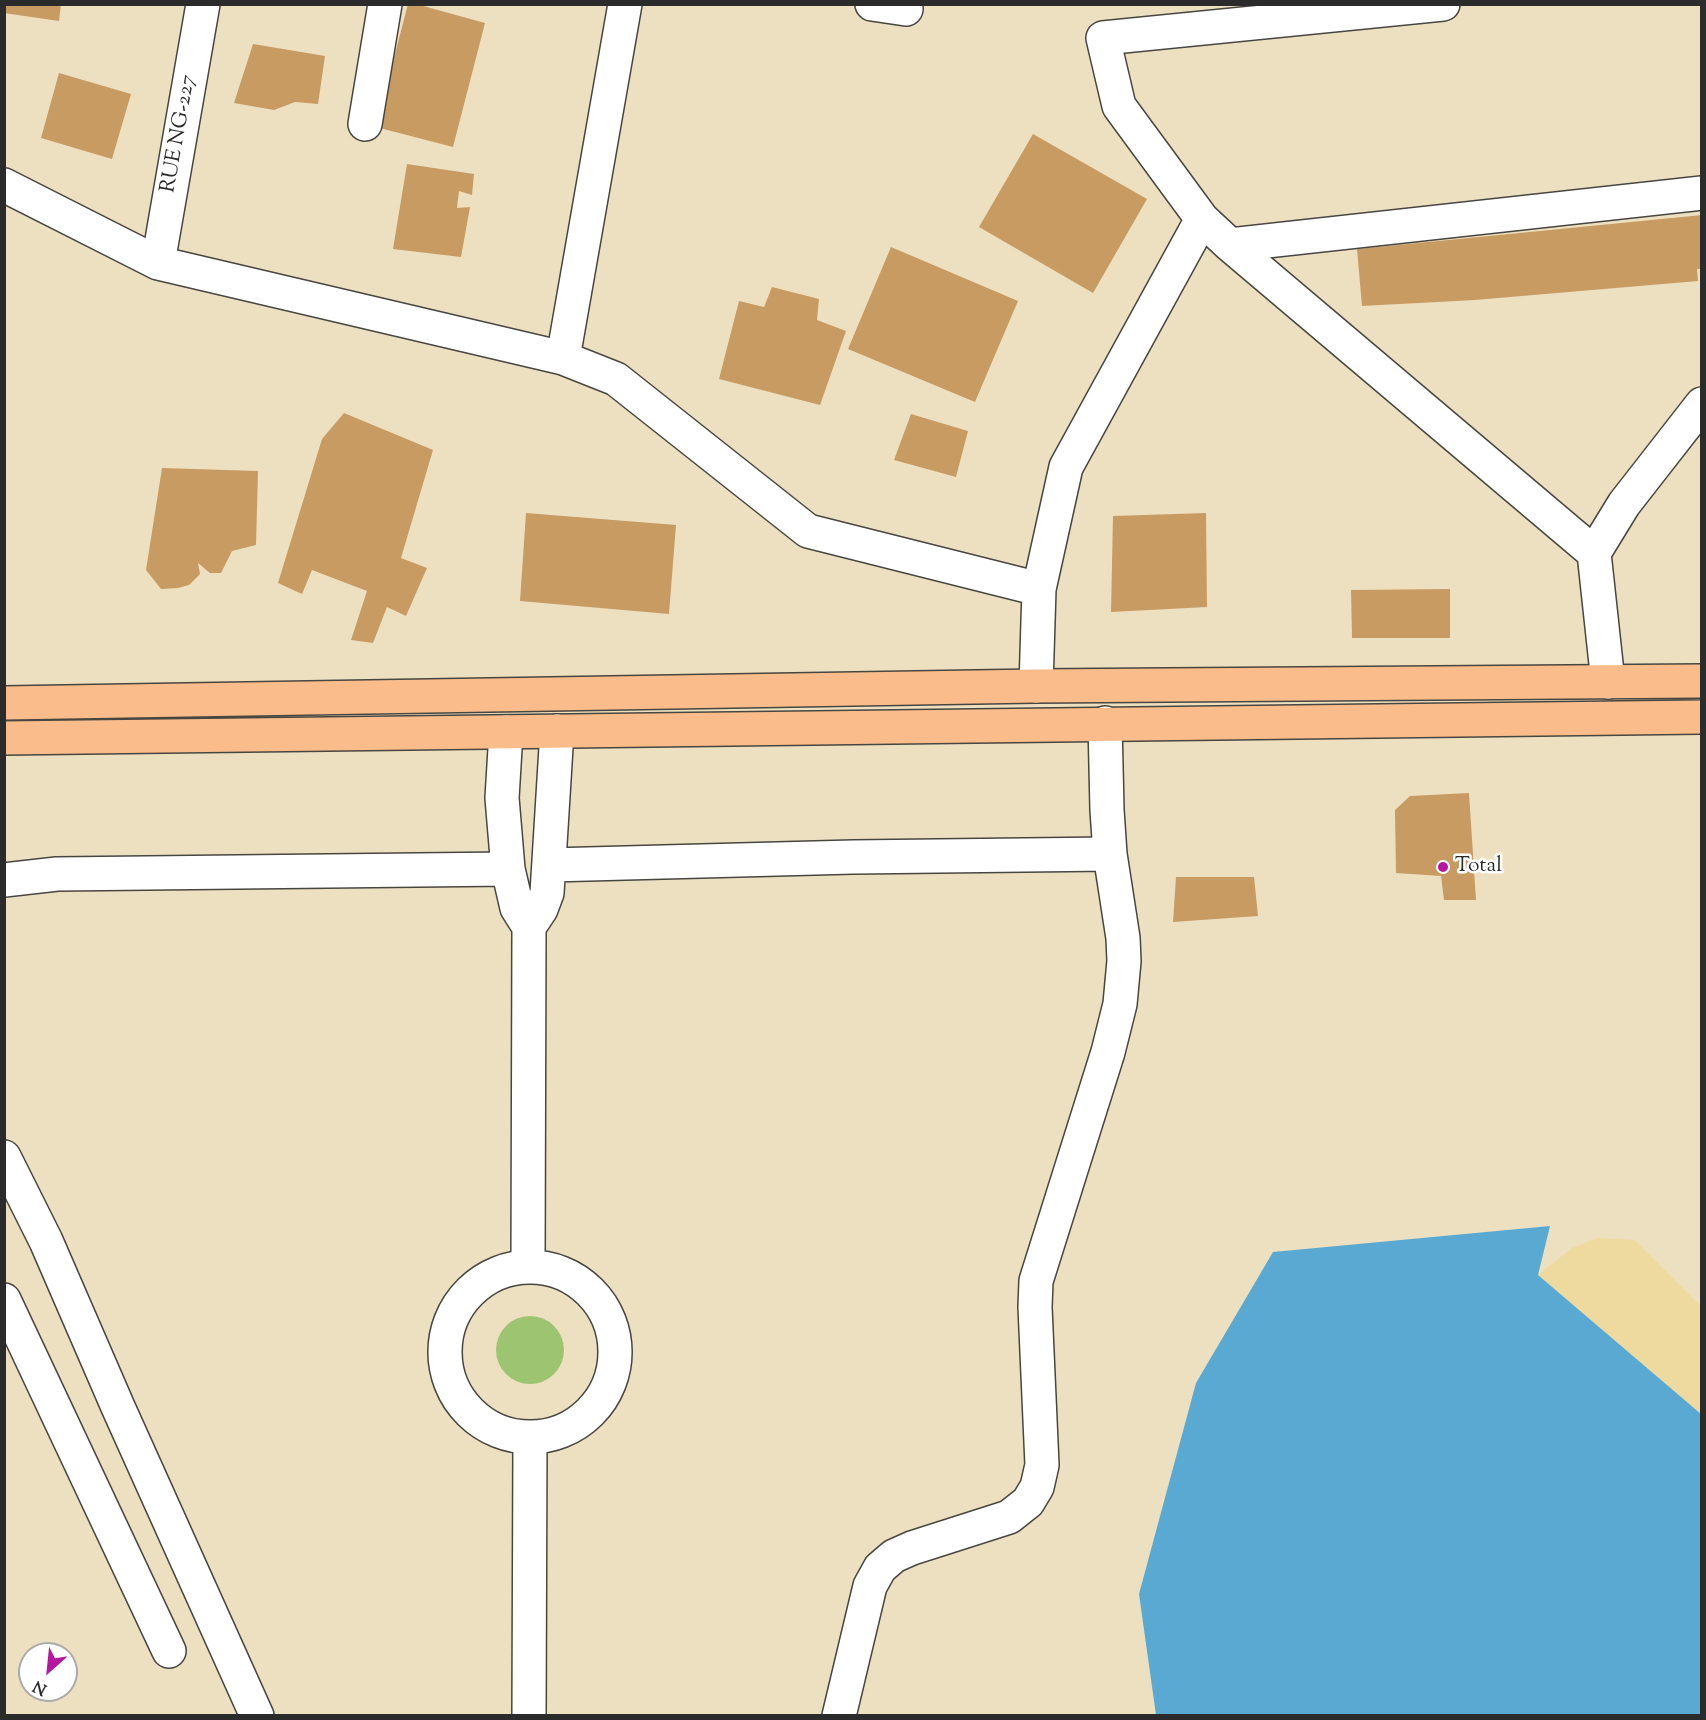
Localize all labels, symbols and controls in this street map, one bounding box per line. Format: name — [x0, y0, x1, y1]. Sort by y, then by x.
street label: RUE NG-227 — [157, 73, 203, 195]
place label: Total — [1455, 854, 1502, 880]
marker: Total — [1436, 860, 1450, 874]
north arrow — [18, 1642, 78, 1702]
text: N — [30, 1674, 51, 1700]

